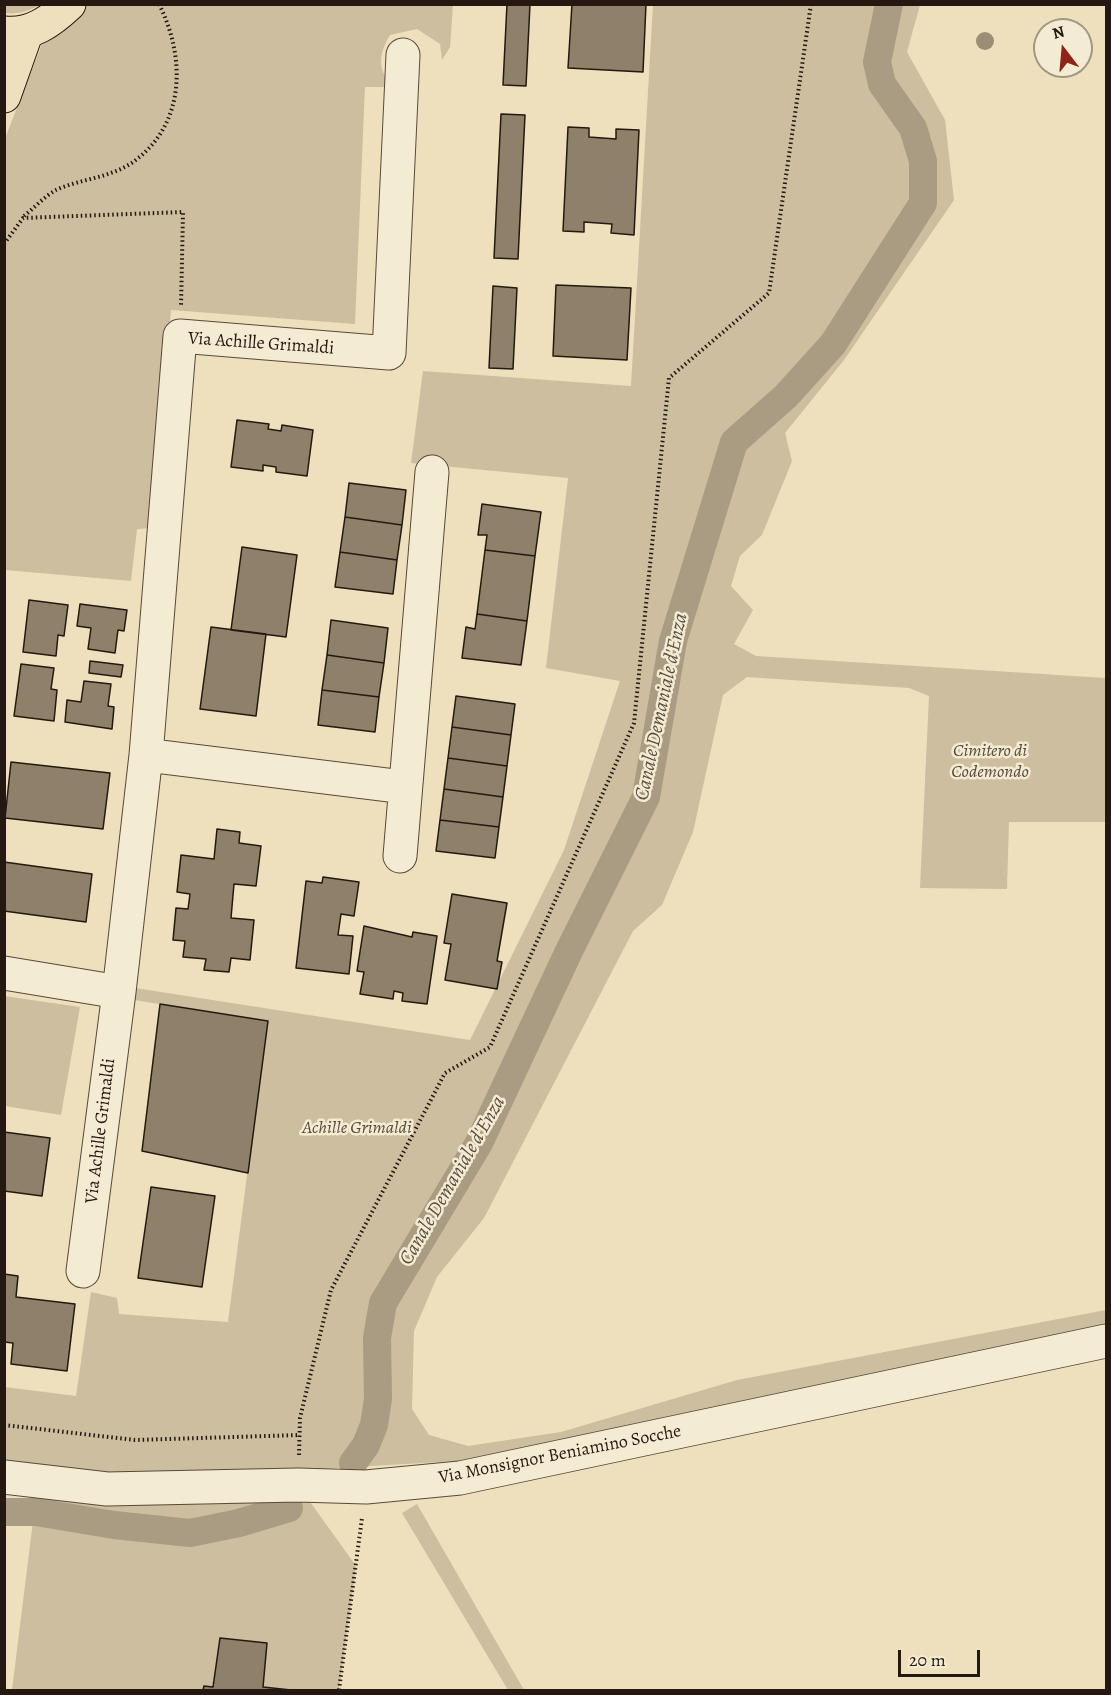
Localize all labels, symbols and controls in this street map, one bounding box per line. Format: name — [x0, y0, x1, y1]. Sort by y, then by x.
north arrow — [1033, 18, 1093, 78]
text: N — [1050, 20, 1067, 45]
street label: Via Achille Grimaldi — [187, 328, 335, 360]
water label: Canale Demaniale d'Enza — [630, 611, 694, 803]
park label: Cimitero di Codemondo — [951, 741, 1029, 783]
street label: Via Achille Grimaldi — [81, 1057, 121, 1205]
water label: Canale Demaniale d'Enza — [395, 1092, 511, 1270]
park label: Achille Grimaldi — [302, 1118, 412, 1140]
street label: Via Monsignor Beniamino Socche — [437, 1421, 683, 1489]
scale bar — [901, 1638, 984, 1676]
text: 20 m — [909, 1648, 946, 1672]

